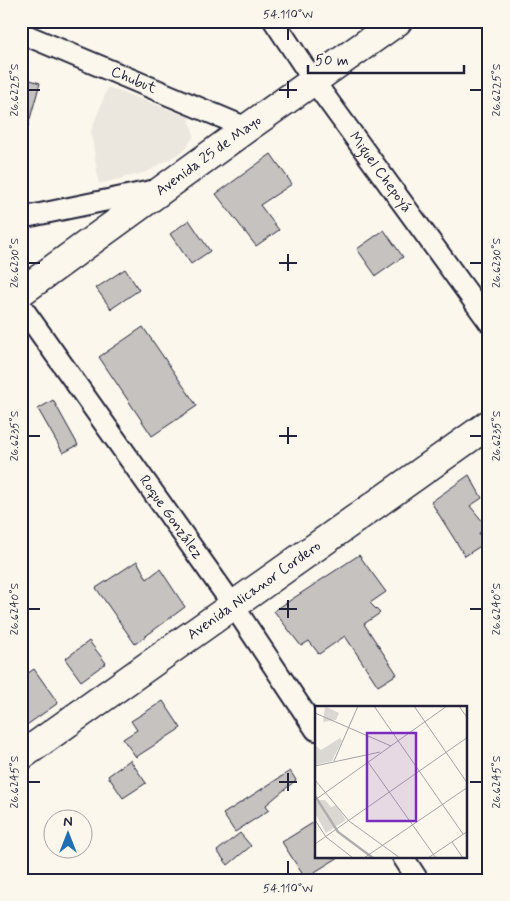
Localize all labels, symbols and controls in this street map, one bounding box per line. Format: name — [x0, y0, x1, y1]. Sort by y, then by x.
text: 54.110°W — [263, 7, 313, 23]
scale bar — [308, 42, 464, 74]
text: 50 m — [315, 51, 349, 71]
street label: Chubut — [108, 62, 159, 99]
text: 26.6225°S — [7, 63, 23, 116]
text: 26.6225°S — [489, 63, 505, 116]
street label: Avenida 25 de Mayo — [152, 111, 266, 201]
street label: Miguel Chepoyá — [344, 128, 416, 217]
text: 26.6230°S — [7, 238, 23, 288]
text: 26.6230°S — [489, 238, 505, 288]
text: 26.6235°S — [7, 410, 23, 461]
text: 26.6235°S — [489, 410, 505, 461]
street label: Roque González — [134, 471, 207, 563]
street label: Avenida Nicanor Cordero — [183, 536, 325, 645]
text: 26.6240°S — [7, 583, 23, 635]
text: 26.6240°S — [489, 583, 505, 635]
inset map — [315, 706, 468, 858]
text: 26.6245°S — [7, 755, 23, 808]
text: 26.6245°S — [489, 755, 505, 808]
north arrow — [42, 808, 92, 858]
text: N — [63, 813, 73, 831]
text: 54.110°W — [263, 881, 313, 897]

